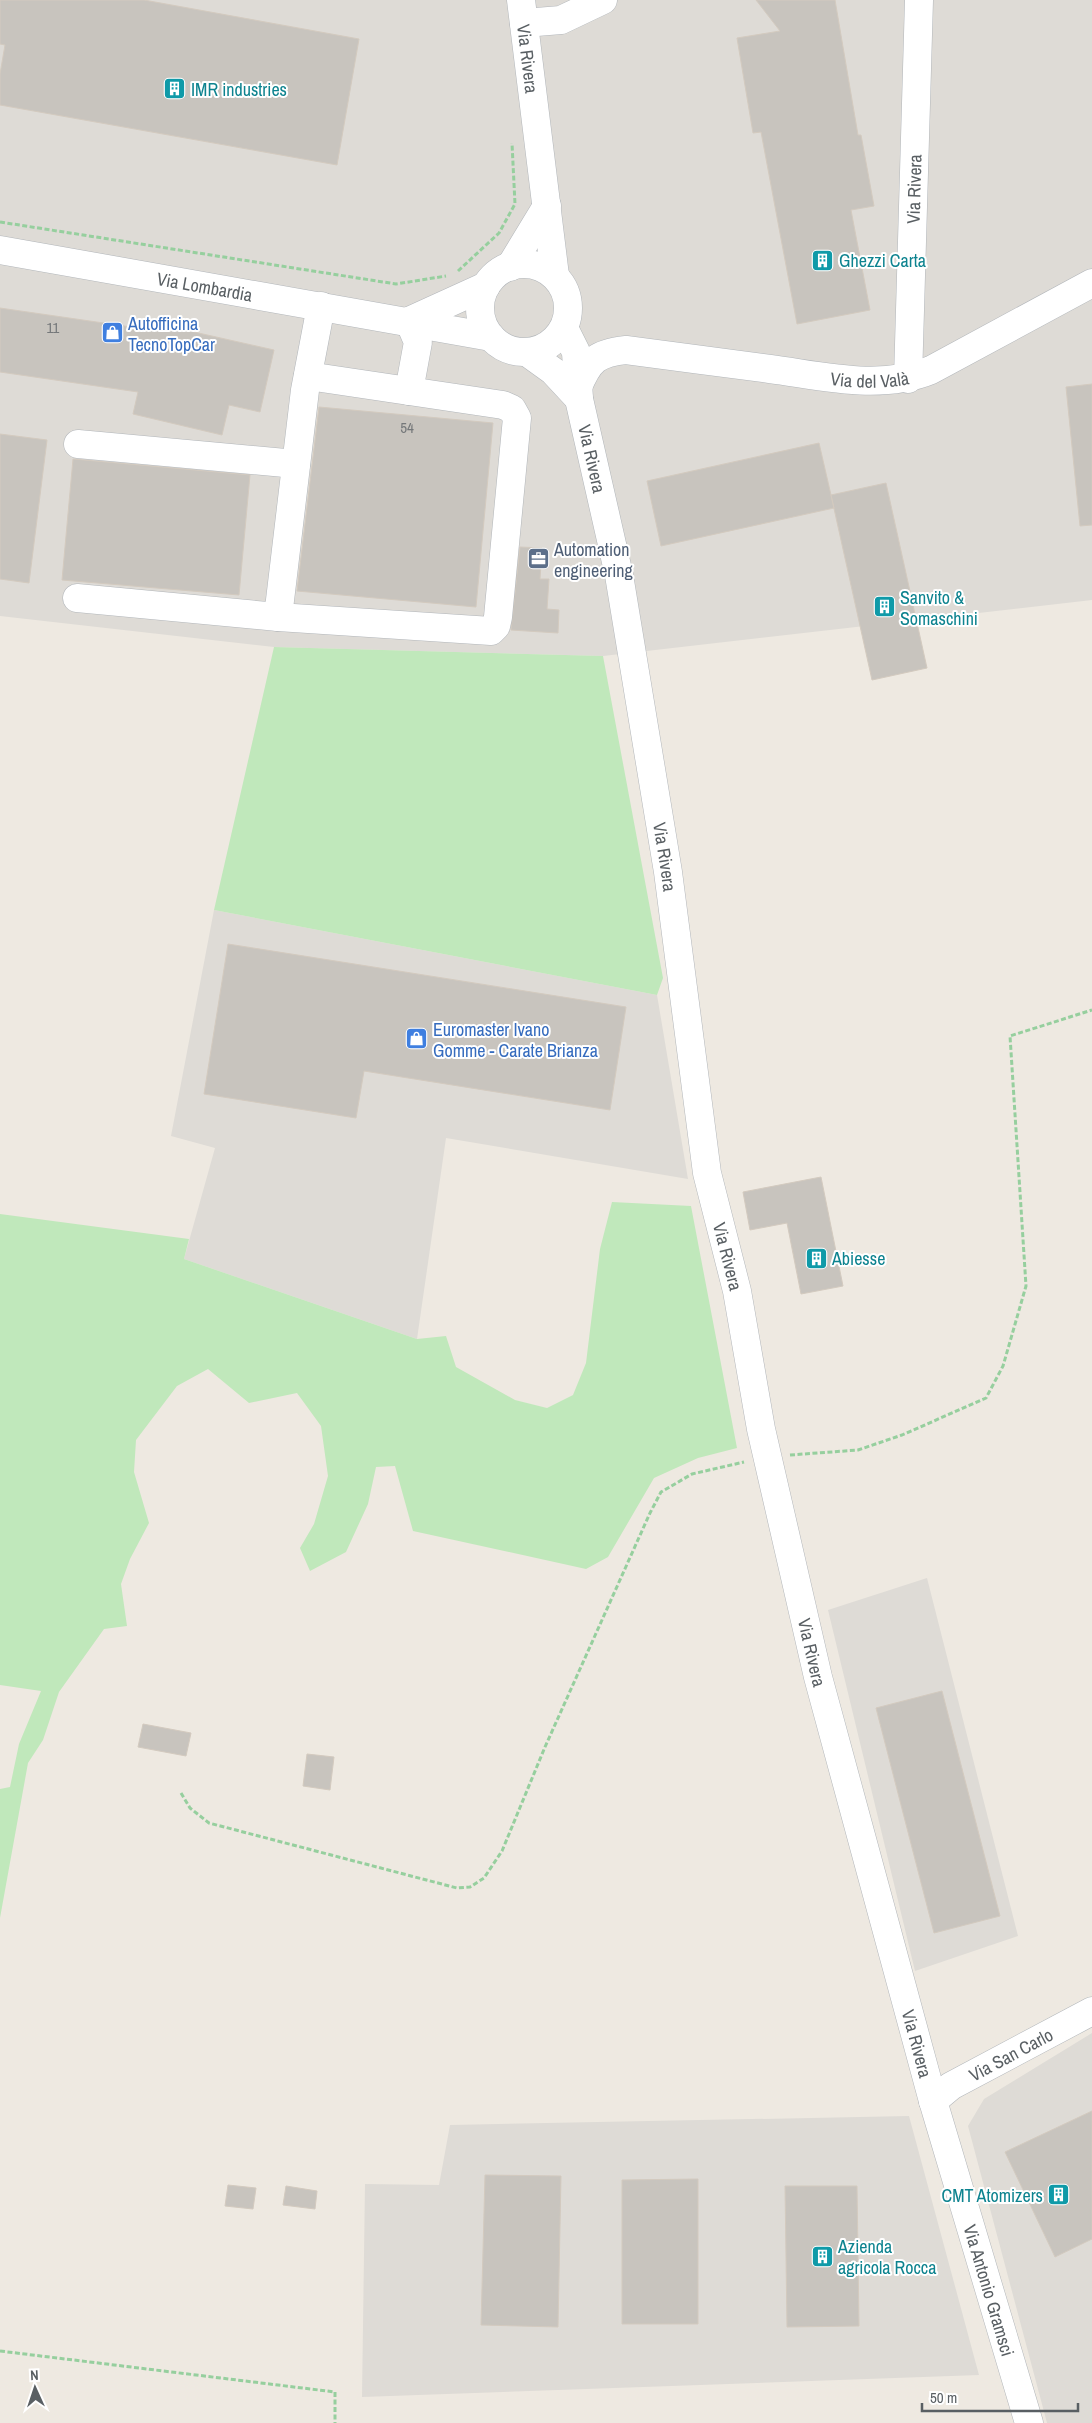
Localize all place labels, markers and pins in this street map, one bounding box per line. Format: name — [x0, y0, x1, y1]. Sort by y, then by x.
building icon: IMR industries — [163, 77, 187, 101]
place label: IMR industries — [191, 77, 287, 102]
building icon: Ghezzi Carta — [811, 248, 835, 272]
place label: Ghezzi Carta — [839, 248, 926, 273]
place label: Autofficina TecnoTopCar — [127, 311, 215, 357]
shop icon: Autofficina TecnoTopCar — [100, 321, 124, 345]
place label: Automation engineering — [553, 537, 634, 583]
office icon: Automation engineering — [526, 547, 550, 571]
place label: Sanvito & Somaschini — [900, 585, 978, 631]
building icon: Sanvito & Somaschini — [872, 595, 896, 619]
place label: Euromaster Ivano Gomme - Carate Brianza — [433, 1017, 598, 1063]
shop icon: Euromaster Ivano Gomme - Carate Brianza — [405, 1027, 429, 1051]
building icon: Abiesse — [804, 1246, 828, 1270]
place label: Abiesse — [831, 1246, 885, 1271]
place label: CMT Atomizers — [942, 2183, 1043, 2208]
building icon: CMT Atomizers — [1047, 2183, 1071, 2207]
place label: Azienda agricola Rocca — [837, 2234, 936, 2280]
building icon: Azienda agricola Rocca — [810, 2244, 834, 2268]

